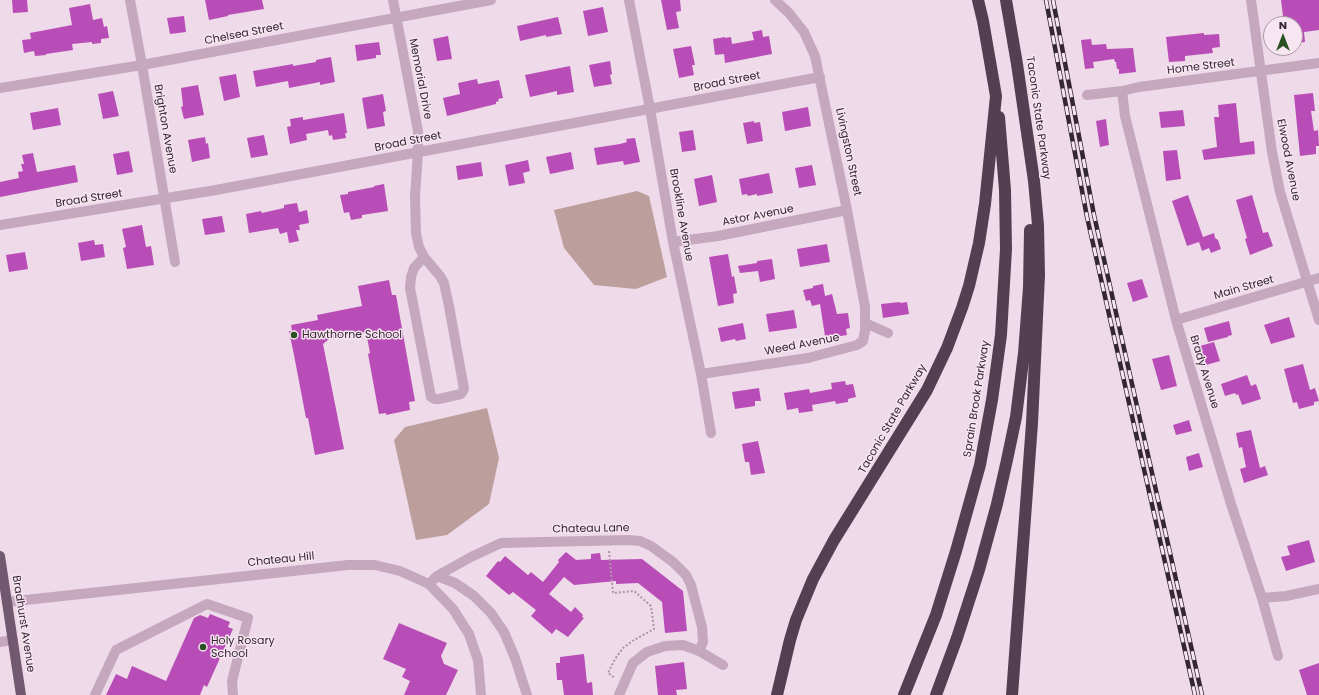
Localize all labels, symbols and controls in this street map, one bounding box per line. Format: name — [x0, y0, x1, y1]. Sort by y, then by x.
north arrow — [1263, 16, 1303, 56]
text: N — [1279, 17, 1287, 33]
street label: Chelsea Street — [203, 20, 285, 48]
street label: Memorial Drive — [406, 37, 434, 121]
street label: Taconic State Parkway — [1023, 56, 1053, 180]
street label: Home Street — [1166, 56, 1236, 78]
street label: Broad Street — [692, 69, 762, 95]
street label: Brighton Avenue — [151, 83, 179, 175]
street label: Livingston Street — [832, 107, 864, 197]
street label: Elwood Avenue — [1274, 118, 1302, 202]
street label: Broad Street — [373, 129, 443, 155]
street label: Brookline Avenue — [666, 168, 696, 262]
street label: Broad Street — [54, 187, 124, 211]
street label: Astor Avenue — [721, 203, 795, 229]
street label: Main Street — [1212, 273, 1276, 303]
place label: Hawthorne School — [302, 328, 402, 342]
marker: Hawthorne School — [289, 330, 299, 340]
street label: Weed Avenue — [763, 331, 841, 359]
street label: Brady Avenue — [1187, 334, 1221, 410]
street label: Sprain Brook Parkway — [961, 340, 993, 458]
street label: Taconic State Parkway — [856, 362, 930, 476]
street label: Chateau Lane — [552, 522, 630, 536]
street label: Chateau Hill — [247, 550, 315, 570]
street label: Bradhurst Avenue — [9, 575, 37, 673]
place label: Holy Rosary School — [211, 634, 275, 660]
marker: Holy Rosary School — [198, 642, 208, 652]

